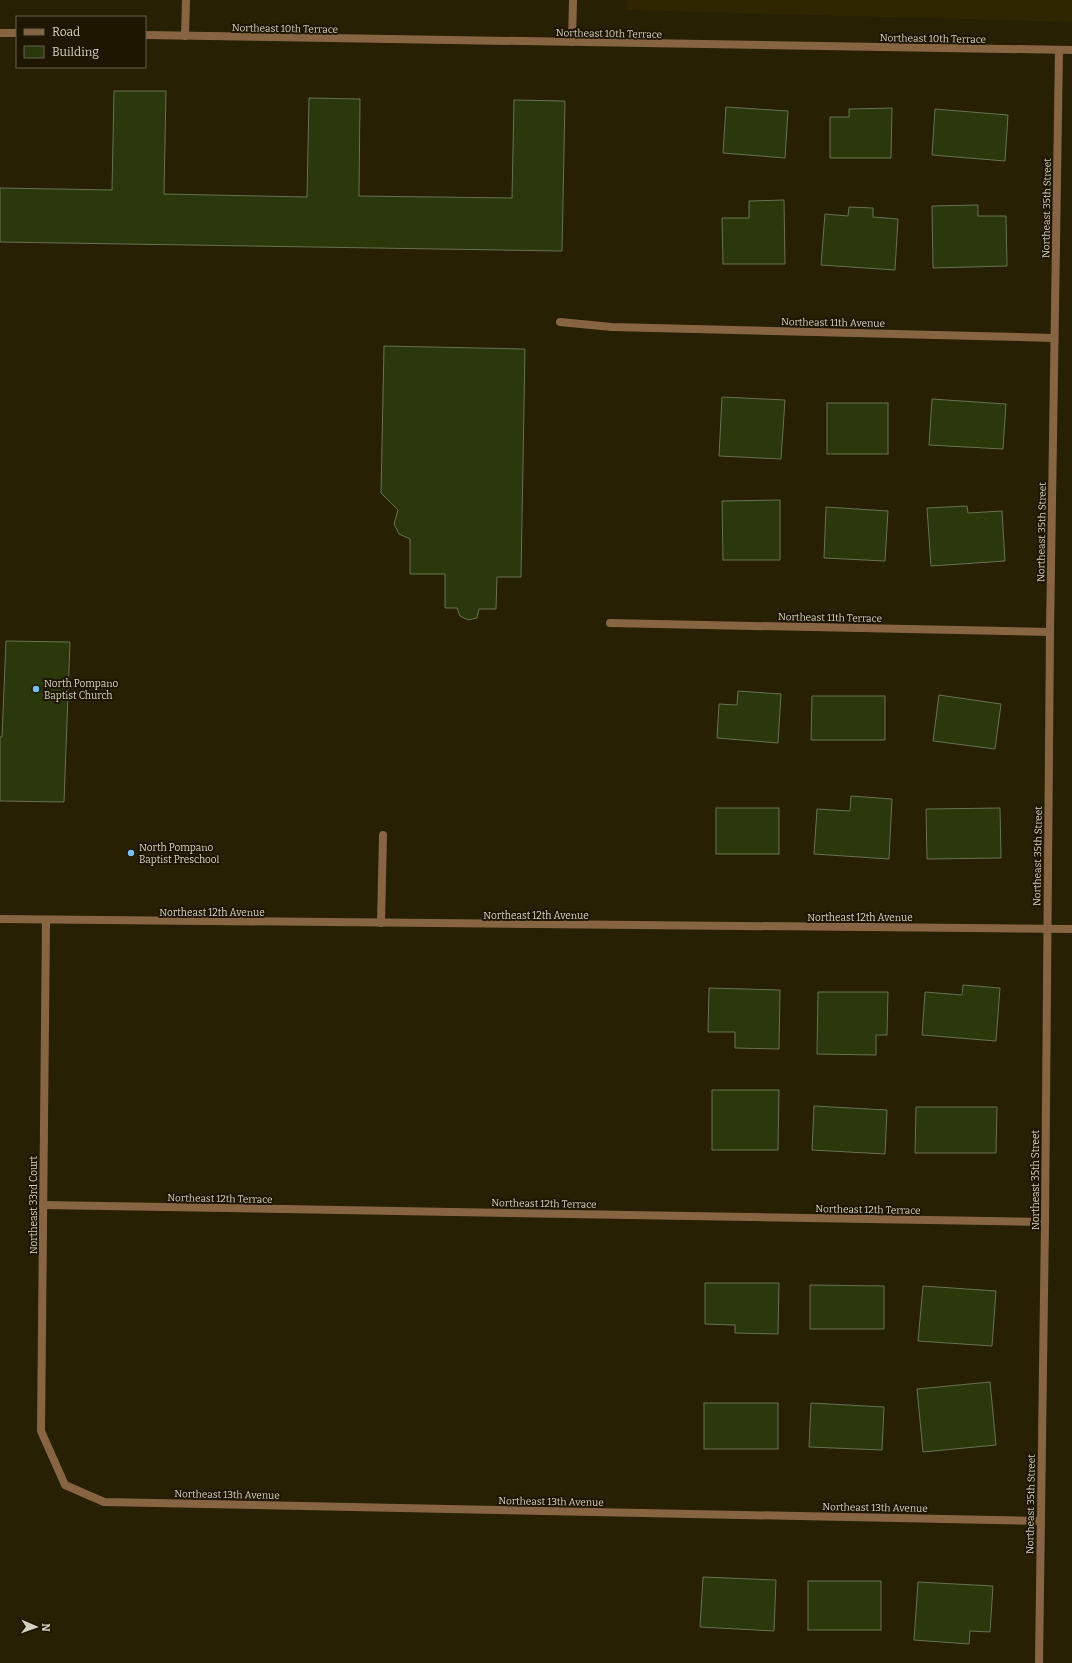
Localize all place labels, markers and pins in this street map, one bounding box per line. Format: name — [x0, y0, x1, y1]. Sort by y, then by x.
place label: North Pompano Baptist Church — [44, 678, 119, 702]
marker: North Pompano Baptist Church — [31, 684, 41, 694]
place label: North Pompano Baptist Preschool — [139, 842, 220, 866]
marker: North Pompano Baptist Preschool — [126, 848, 136, 858]

